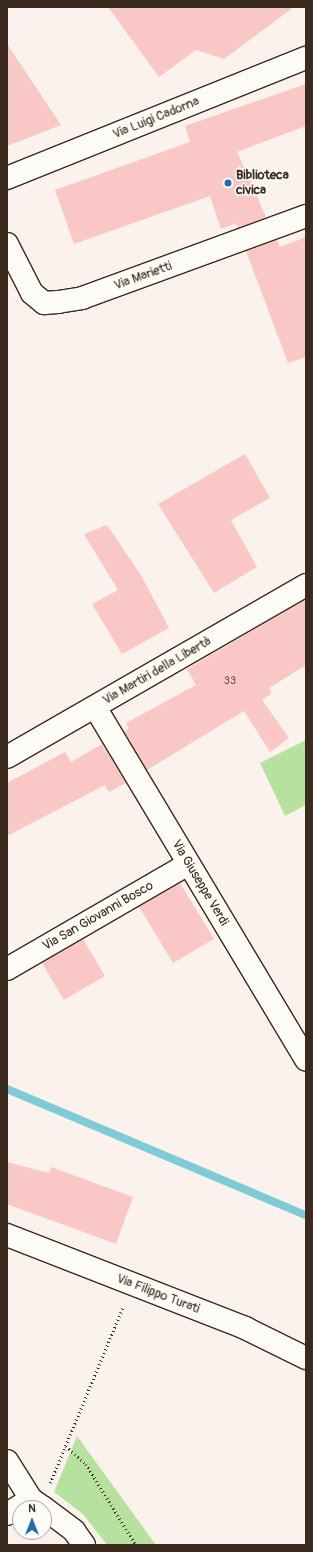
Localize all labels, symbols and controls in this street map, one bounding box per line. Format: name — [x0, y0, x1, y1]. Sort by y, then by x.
street label: Via Luigi Cadorna — [110, 94, 202, 142]
place label: Biblioteca civica — [236, 168, 289, 199]
marker: Biblioteca civica — [223, 178, 233, 188]
street label: Via Marietti — [112, 258, 174, 294]
street label: Via Martiri della Libertà — [100, 634, 214, 708]
house number: 33 — [224, 674, 236, 688]
street label: Via Giuseppe Verdi — [168, 837, 232, 929]
street label: Via San Giovanni Bosco — [40, 878, 156, 954]
street label: Via Filippo Turati — [114, 1271, 202, 1317]
north arrow — [12, 1500, 52, 1540]
text: N — [28, 1502, 36, 1515]

